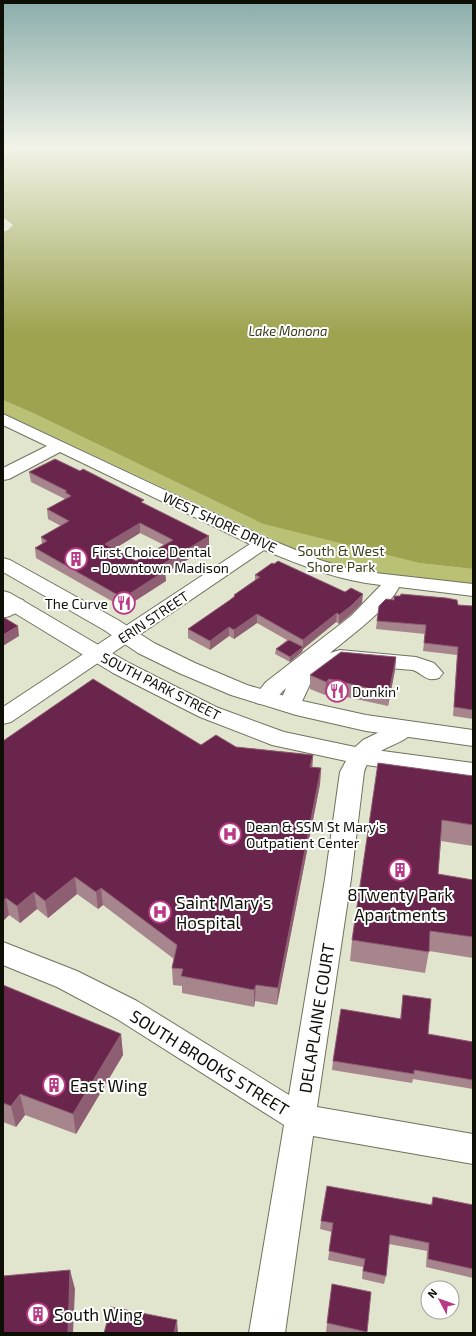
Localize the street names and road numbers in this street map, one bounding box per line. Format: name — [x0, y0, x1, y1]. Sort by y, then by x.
street label: WEST SHORE DRIVE — [160, 488, 280, 556]
street label: ERIN STREET — [114, 587, 192, 647]
street label: SOUTH PARK STREET — [98, 648, 224, 724]
street label: DELAPLAINE COURT — [294, 941, 338, 1094]
street label: SOUTH BROOKS STREET — [127, 1005, 293, 1119]

